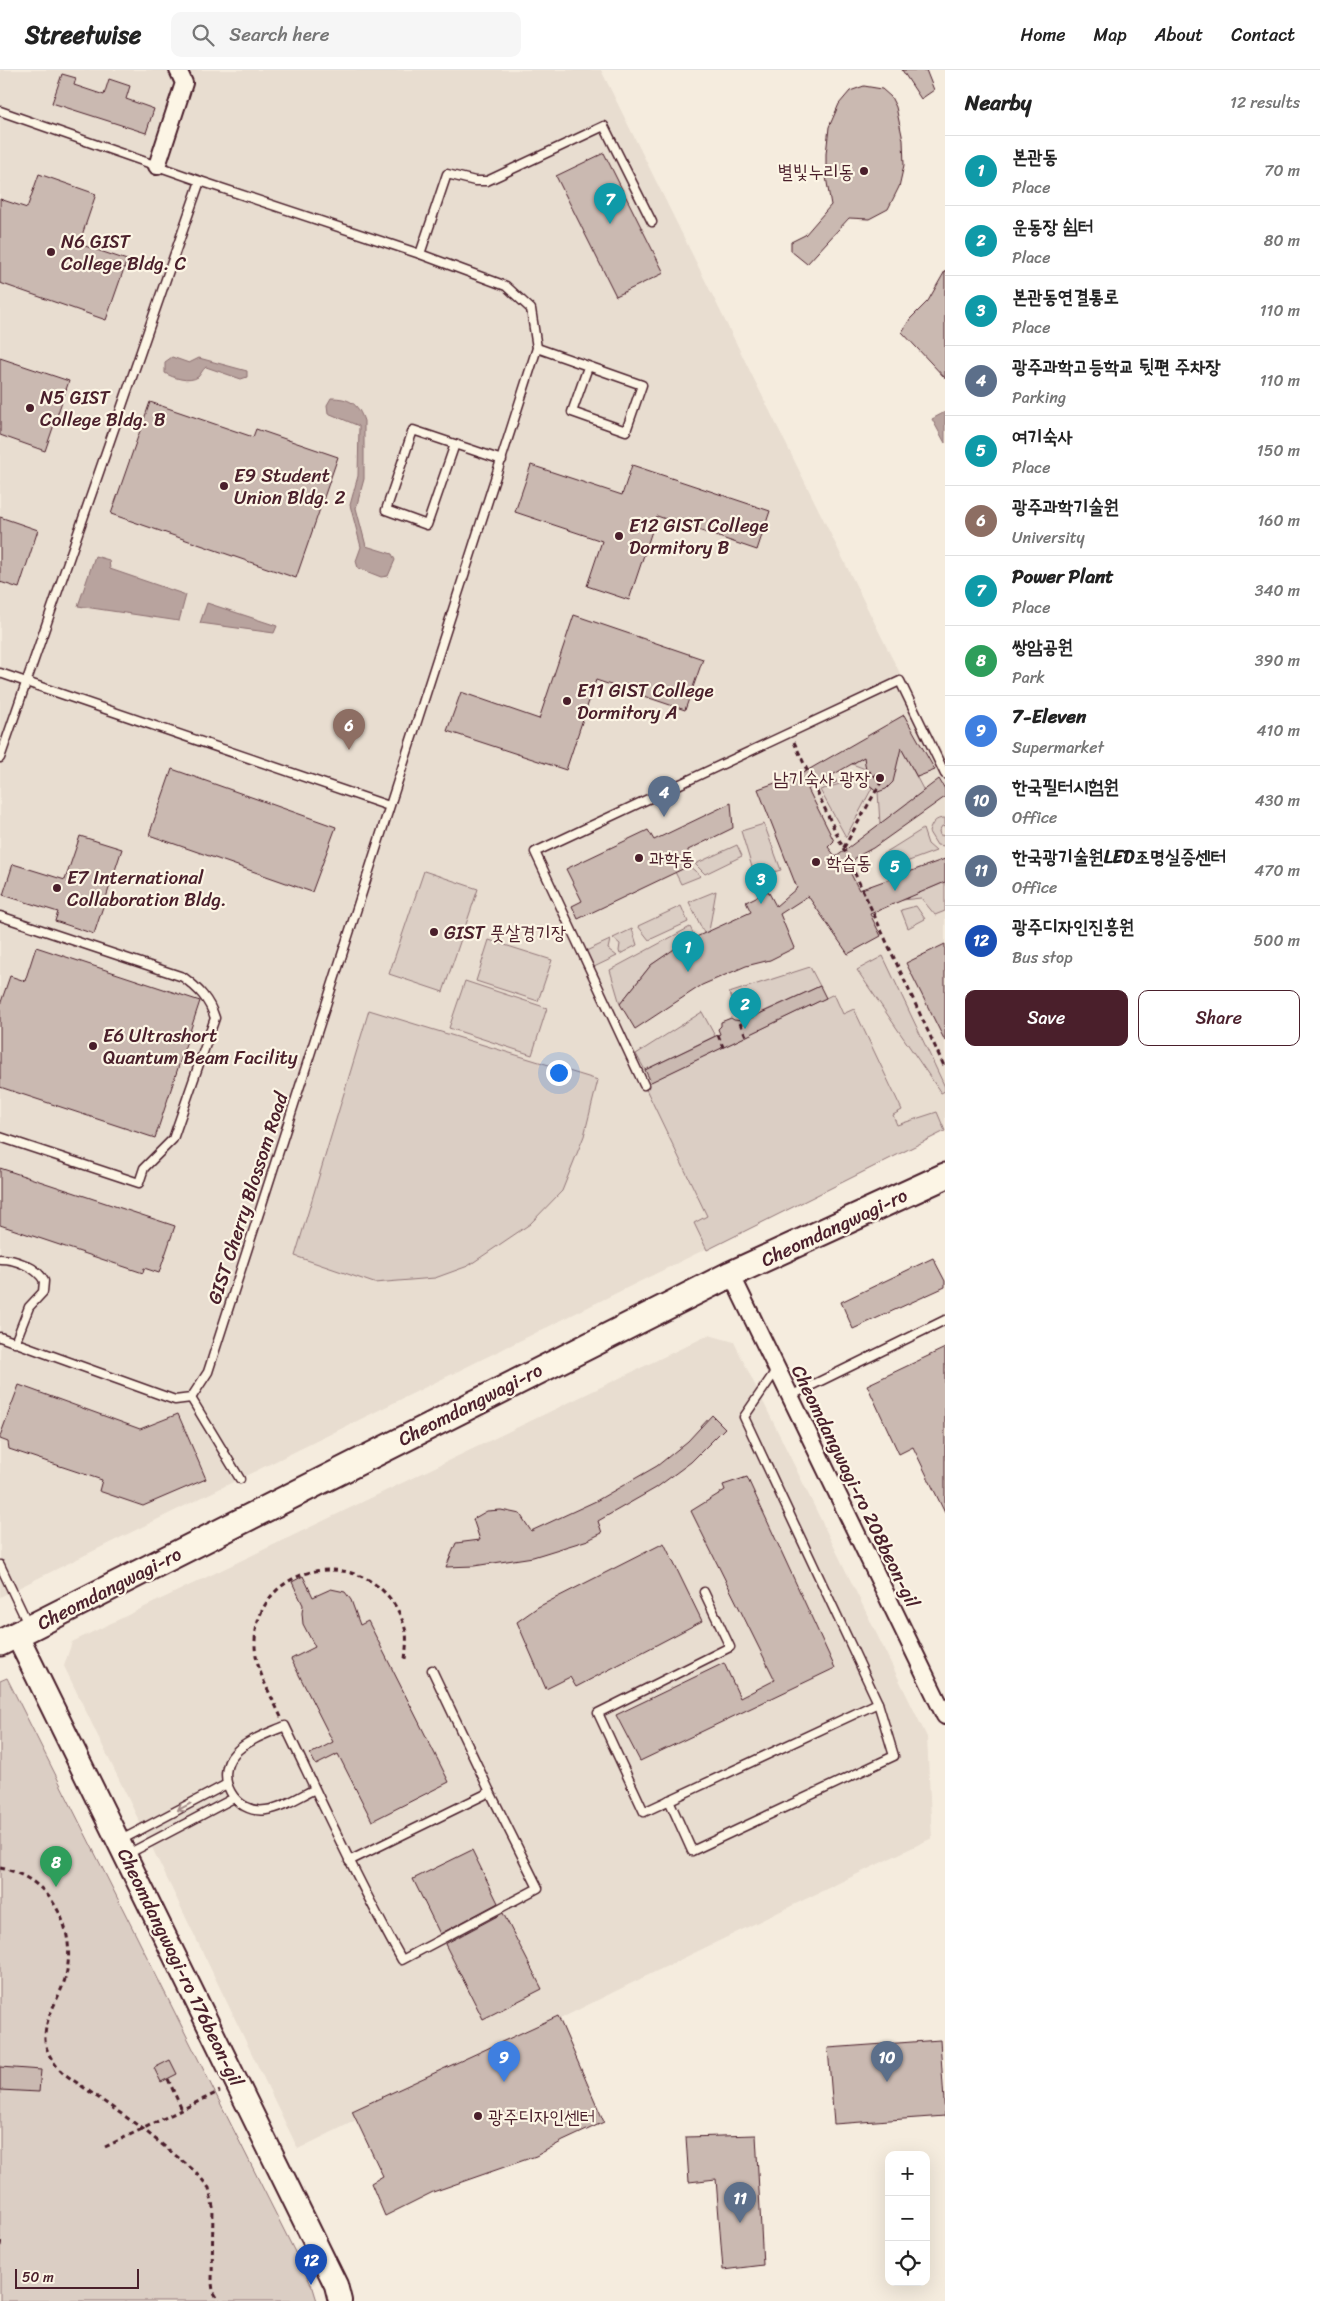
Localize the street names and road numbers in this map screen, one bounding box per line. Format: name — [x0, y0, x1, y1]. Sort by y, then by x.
street label: GIST Cherry Blossom Road — [198, 1086, 298, 1308]
street label: Cheomdangwagi-ro — [755, 1179, 913, 1276]
street label: Cheomdangwagi-ro — [392, 1354, 548, 1455]
street label: Cheomdangwagi-ro 208beon-gil — [782, 1359, 929, 1614]
street label: Cheomdangwagi-ro — [31, 1538, 187, 1639]
street label: Cheomdangwagi-ro 176beon-gil — [108, 1842, 253, 2093]

